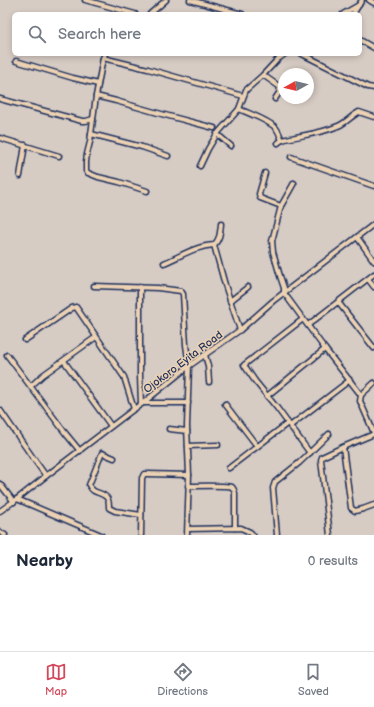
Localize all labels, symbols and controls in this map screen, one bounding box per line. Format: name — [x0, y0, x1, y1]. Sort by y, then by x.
search box — [12, 12, 362, 56]
icon: search — [26, 23, 48, 45]
text: Search here — [58, 25, 141, 44]
north arrow — [278, 68, 314, 104]
street label: Ojokoro Eyita Road — [141, 328, 225, 396]
text: Nearby — [16, 551, 73, 571]
text: 0 results — [308, 553, 358, 569]
tab: Map — [45, 661, 67, 698]
tab: Directions — [157, 661, 208, 698]
tab: Saved — [298, 661, 329, 698]

